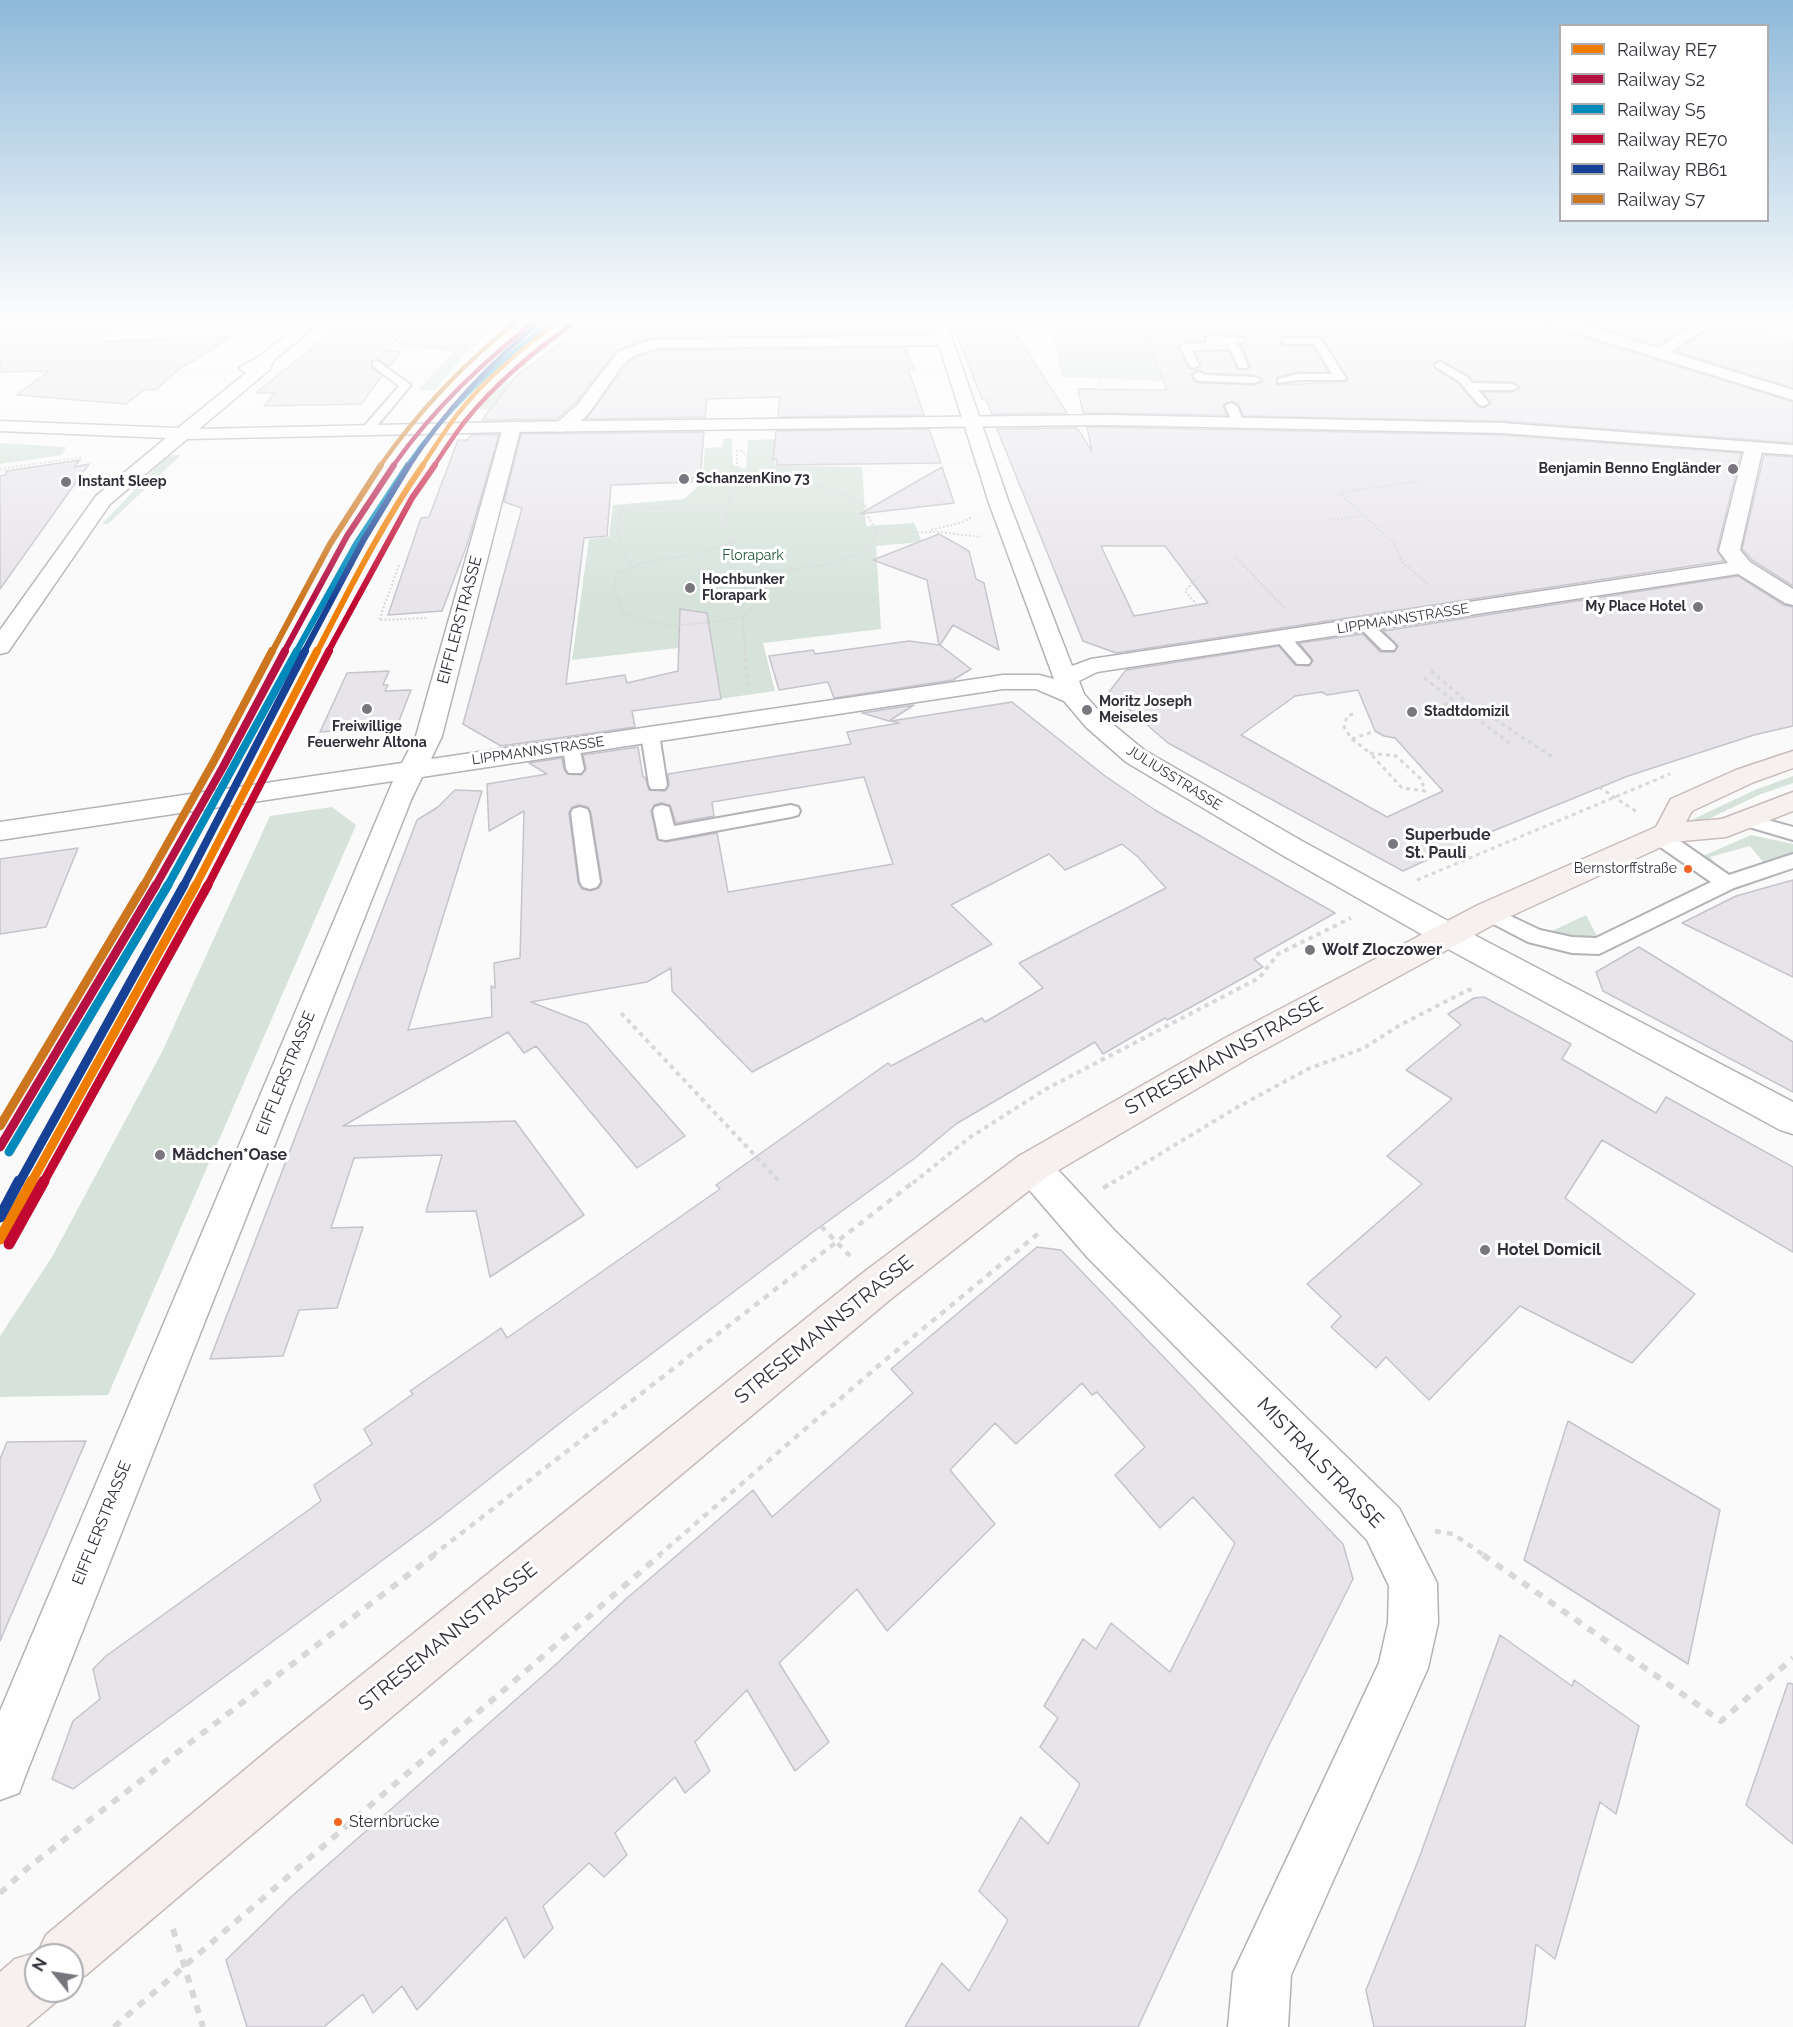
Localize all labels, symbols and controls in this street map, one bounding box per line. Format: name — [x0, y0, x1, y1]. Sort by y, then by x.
legend — [1559, 24, 1769, 222]
text: Railway RE7 — [1617, 39, 1717, 60]
text: Railway S2 — [1617, 69, 1705, 90]
text: Railway S5 — [1617, 99, 1705, 120]
text: Railway RE70 — [1617, 129, 1728, 150]
text: Railway RB61 — [1617, 159, 1727, 180]
text: Railway S7 — [1617, 189, 1705, 210]
place label: Benjamin Benno Engländer — [1538, 461, 1721, 477]
marker: Benjamin Benno Engländer — [1726, 462, 1740, 476]
place label: SchanzenKino 73 — [696, 471, 810, 487]
marker: SchanzenKino 73 — [677, 472, 691, 486]
place label: Instant Sleep — [78, 474, 167, 490]
marker: Instant Sleep — [59, 475, 73, 489]
park label: Florapark — [722, 548, 784, 564]
street label: EIFFLERSTRASSE — [434, 554, 486, 686]
place label: Hochbunker Florapark — [702, 572, 784, 604]
marker: Hochbunker Florapark — [683, 581, 697, 595]
place label: My Place Hotel — [1585, 599, 1686, 615]
street label: LIPPMANNSTRASSE — [1336, 600, 1470, 638]
marker: My Place Hotel — [1691, 600, 1705, 614]
place label: Moritz Joseph Meiseles — [1099, 694, 1192, 726]
marker: Freiwillige Feuerwehr Altona — [360, 702, 374, 716]
marker: Moritz Joseph Meiseles — [1080, 703, 1094, 717]
place label: Stadtdomizil — [1424, 704, 1509, 720]
marker: Stadtdomizil — [1405, 705, 1419, 719]
place label: Freiwillige Feuerwehr Altona — [307, 719, 427, 752]
street label: LIPPMANNSTRASSE — [471, 733, 605, 769]
street label: JULIUSSTRASSE — [1123, 742, 1225, 814]
place label: Superbude St. Pauli — [1405, 825, 1491, 863]
marker: Superbude St. Pauli — [1386, 837, 1400, 851]
place label: Bernstorffstraße — [1574, 861, 1677, 877]
marker: Bernstorffstraße — [1682, 863, 1694, 875]
place label: Wolf Zloczower — [1322, 940, 1442, 960]
marker: Wolf Zloczower — [1303, 943, 1317, 957]
street label: STRESEMANNSTRASSE — [1121, 991, 1327, 1121]
street label: EIFFLERSTRASSE — [252, 1008, 320, 1138]
place label: Mädchen*Oase — [172, 1145, 287, 1165]
marker: Mädchen*Oase — [153, 1148, 167, 1162]
place label: Hotel Domicil — [1497, 1240, 1601, 1260]
marker: Hotel Domicil — [1478, 1243, 1492, 1257]
street label: STRESEMANNSTRASSE — [730, 1251, 918, 1409]
street label: MISTRALSTRASSE — [1252, 1393, 1388, 1533]
street label: EIFFLERSTRASSE — [68, 1458, 136, 1588]
street label: STRESEMANNSTRASSE — [354, 1558, 542, 1716]
place label: Sternbrücke — [349, 1812, 439, 1832]
marker: Sternbrücke — [332, 1816, 344, 1828]
north arrow — [24, 1943, 84, 2003]
text: N — [28, 1955, 51, 1975]

